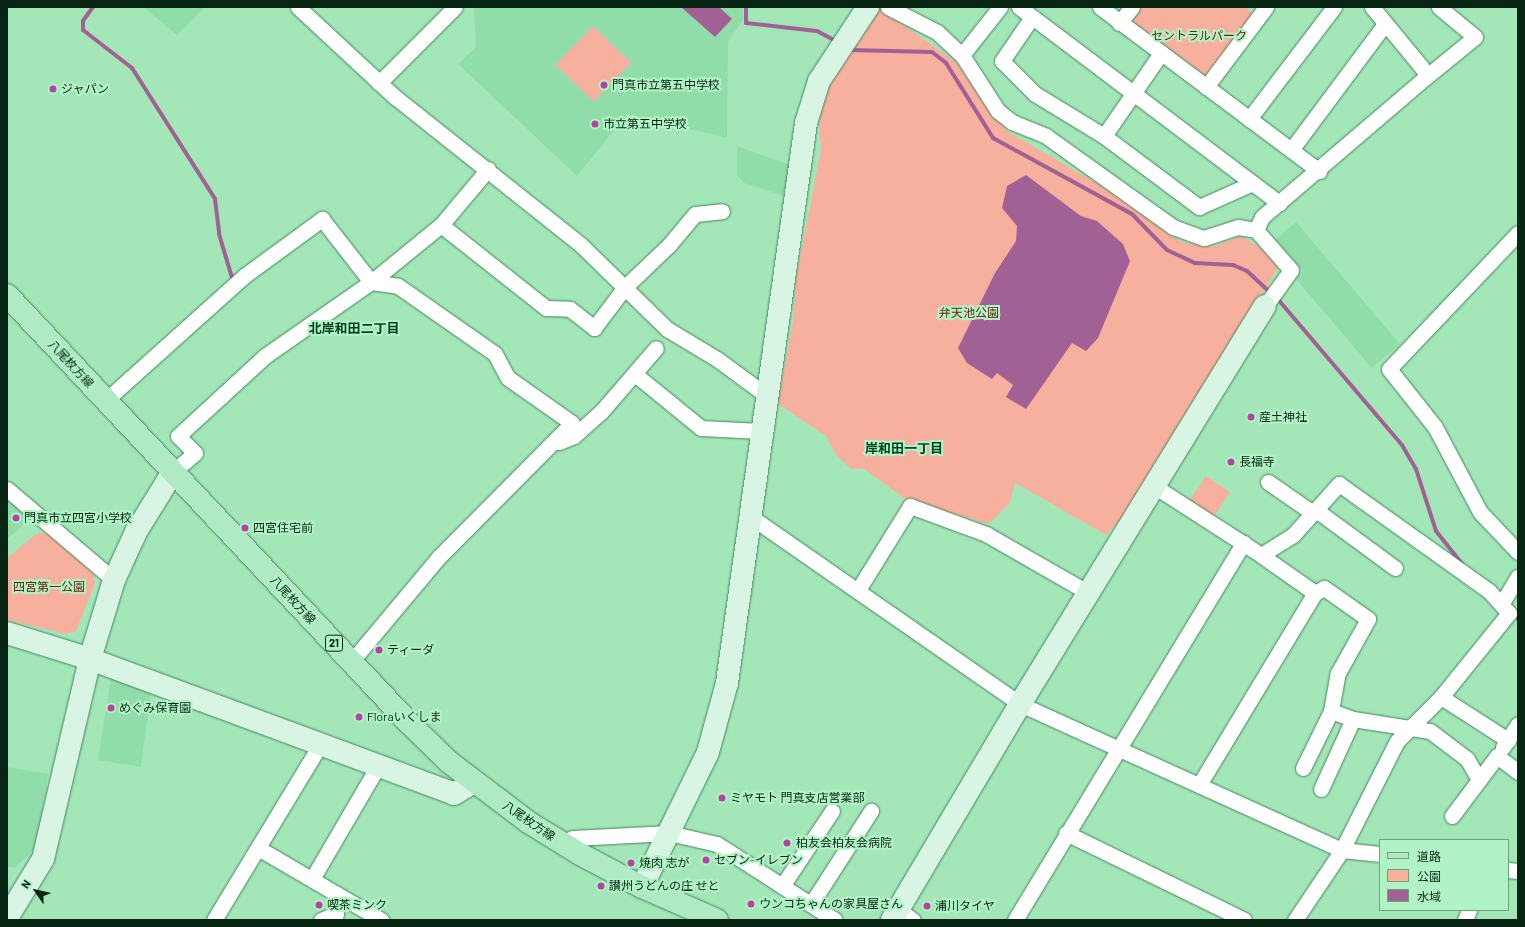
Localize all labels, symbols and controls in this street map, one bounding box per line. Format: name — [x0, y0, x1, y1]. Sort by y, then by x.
park label: セントラルパーク — [1151, 29, 1247, 43]
place label: 門真市立第五中学校 — [612, 78, 720, 92]
marker: 門真市立第五中学校 — [599, 80, 609, 90]
place label: ジャパン — [61, 82, 109, 96]
marker: ジャパン — [48, 84, 58, 94]
place label: 市立第五中学校 — [603, 117, 687, 131]
marker: 市立第五中学校 — [590, 119, 600, 129]
park label: 弁天池公園 — [939, 306, 999, 320]
district label: 北岸和田二丁目 — [309, 320, 399, 336]
street label: 八尾枚方線 — [45, 337, 97, 391]
place label: 産土神社 — [1259, 410, 1307, 424]
marker: 産土神社 — [1246, 412, 1256, 422]
district label: 岸和田一丁目 — [865, 440, 943, 456]
place label: 長福寺 — [1239, 455, 1275, 469]
marker: 長福寺 — [1226, 457, 1236, 467]
place label: 門真市立四宮小学校 — [24, 511, 132, 525]
marker: 門真市立四宮小学校 — [11, 513, 21, 523]
place label: 四宮住宅前 — [253, 521, 313, 535]
marker: 四宮住宅前 — [240, 523, 250, 533]
street label: 八尾枚方線 — [267, 573, 319, 627]
park label: 四宮第一公園 — [13, 580, 85, 594]
road number: 21 — [325, 634, 343, 652]
place label: ティーダ — [387, 643, 435, 657]
marker: ティーダ — [374, 645, 384, 655]
place label: めぐみ保育園 — [119, 701, 191, 715]
marker: めぐみ保育園 — [106, 703, 116, 713]
place label: Floraいくしま — [367, 710, 442, 724]
marker: Floraいくしま — [354, 712, 364, 722]
place label: ミヤモト 門真支店営業部 — [730, 791, 864, 805]
marker: ミヤモト 門真支店営業部 — [717, 793, 727, 803]
street label: 八尾枚方線 — [500, 798, 558, 844]
place label: 柏友会柏友会病院 — [796, 836, 892, 850]
marker: 柏友会柏友会病院 — [781, 837, 793, 849]
legend — [1379, 839, 1509, 911]
text: 道路 — [1417, 849, 1441, 863]
place label: セブン-イレブン — [714, 853, 803, 867]
marker: セブン-イレブン — [701, 855, 711, 865]
place label: 焼肉 志が — [639, 856, 689, 870]
marker: 焼肉 志が — [626, 858, 636, 868]
text: 公園 — [1417, 869, 1441, 883]
north arrow — [16, 871, 56, 911]
text: N — [18, 877, 33, 891]
place label: 讃州うどんの庄 せと — [609, 879, 719, 893]
marker: 讃州うどんの庄 せと — [596, 881, 606, 891]
text: 水域 — [1417, 889, 1441, 903]
place label: ウンコちゃんの家具屋さん — [759, 897, 903, 911]
place label: 喫茶ミンク — [327, 898, 387, 912]
marker: ウンコちゃんの家具屋さん — [746, 899, 756, 909]
place label: 浦川タイヤ — [935, 899, 995, 913]
marker: 喫茶ミンク — [314, 900, 324, 910]
marker: 浦川タイヤ — [922, 901, 932, 911]

